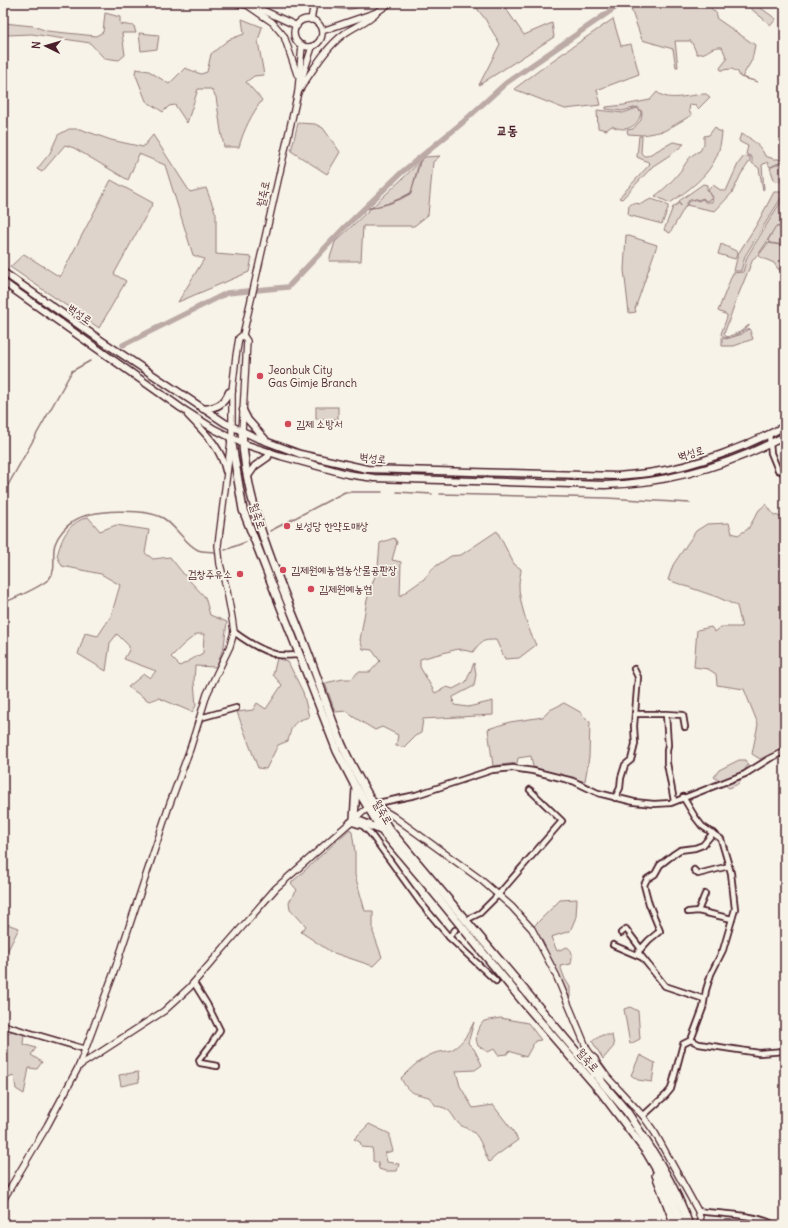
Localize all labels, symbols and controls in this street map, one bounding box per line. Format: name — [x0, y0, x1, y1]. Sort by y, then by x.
north arrow — [26, 26, 66, 66]
text: N — [29, 41, 43, 50]
district label: 교동 — [497, 122, 518, 139]
street label: 월죽로 — [253, 179, 273, 208]
street label: 벽성로 — [65, 301, 95, 327]
place label: Jeonbuk City Gas Gimje Branch — [268, 363, 357, 390]
marker: Jeonbuk City Gas Gimje Branch — [255, 371, 265, 381]
place label: 김제 소방서 — [296, 417, 343, 431]
marker: 김제 소방서 — [283, 419, 293, 429]
street label: 벽성로 — [676, 443, 706, 463]
street label: 벽성로 — [359, 450, 387, 466]
street label: 월죽로 — [247, 501, 269, 531]
place label: 보성당 한약도매상 — [295, 519, 369, 533]
marker: 보성당 한약도매상 — [282, 521, 292, 531]
place label: 김제원예농협농산물공판장 — [291, 563, 397, 577]
marker: 김제원예농협농산물공판장 — [278, 565, 288, 575]
place label: 검창주유소 — [188, 567, 232, 581]
marker: 검창주유소 — [235, 569, 245, 579]
place label: 김제원예농협 — [319, 582, 372, 596]
marker: 김제원예농협 — [306, 584, 316, 594]
street label: 월죽로 — [370, 797, 396, 827]
street label: 월죽로 — [574, 1045, 602, 1075]

